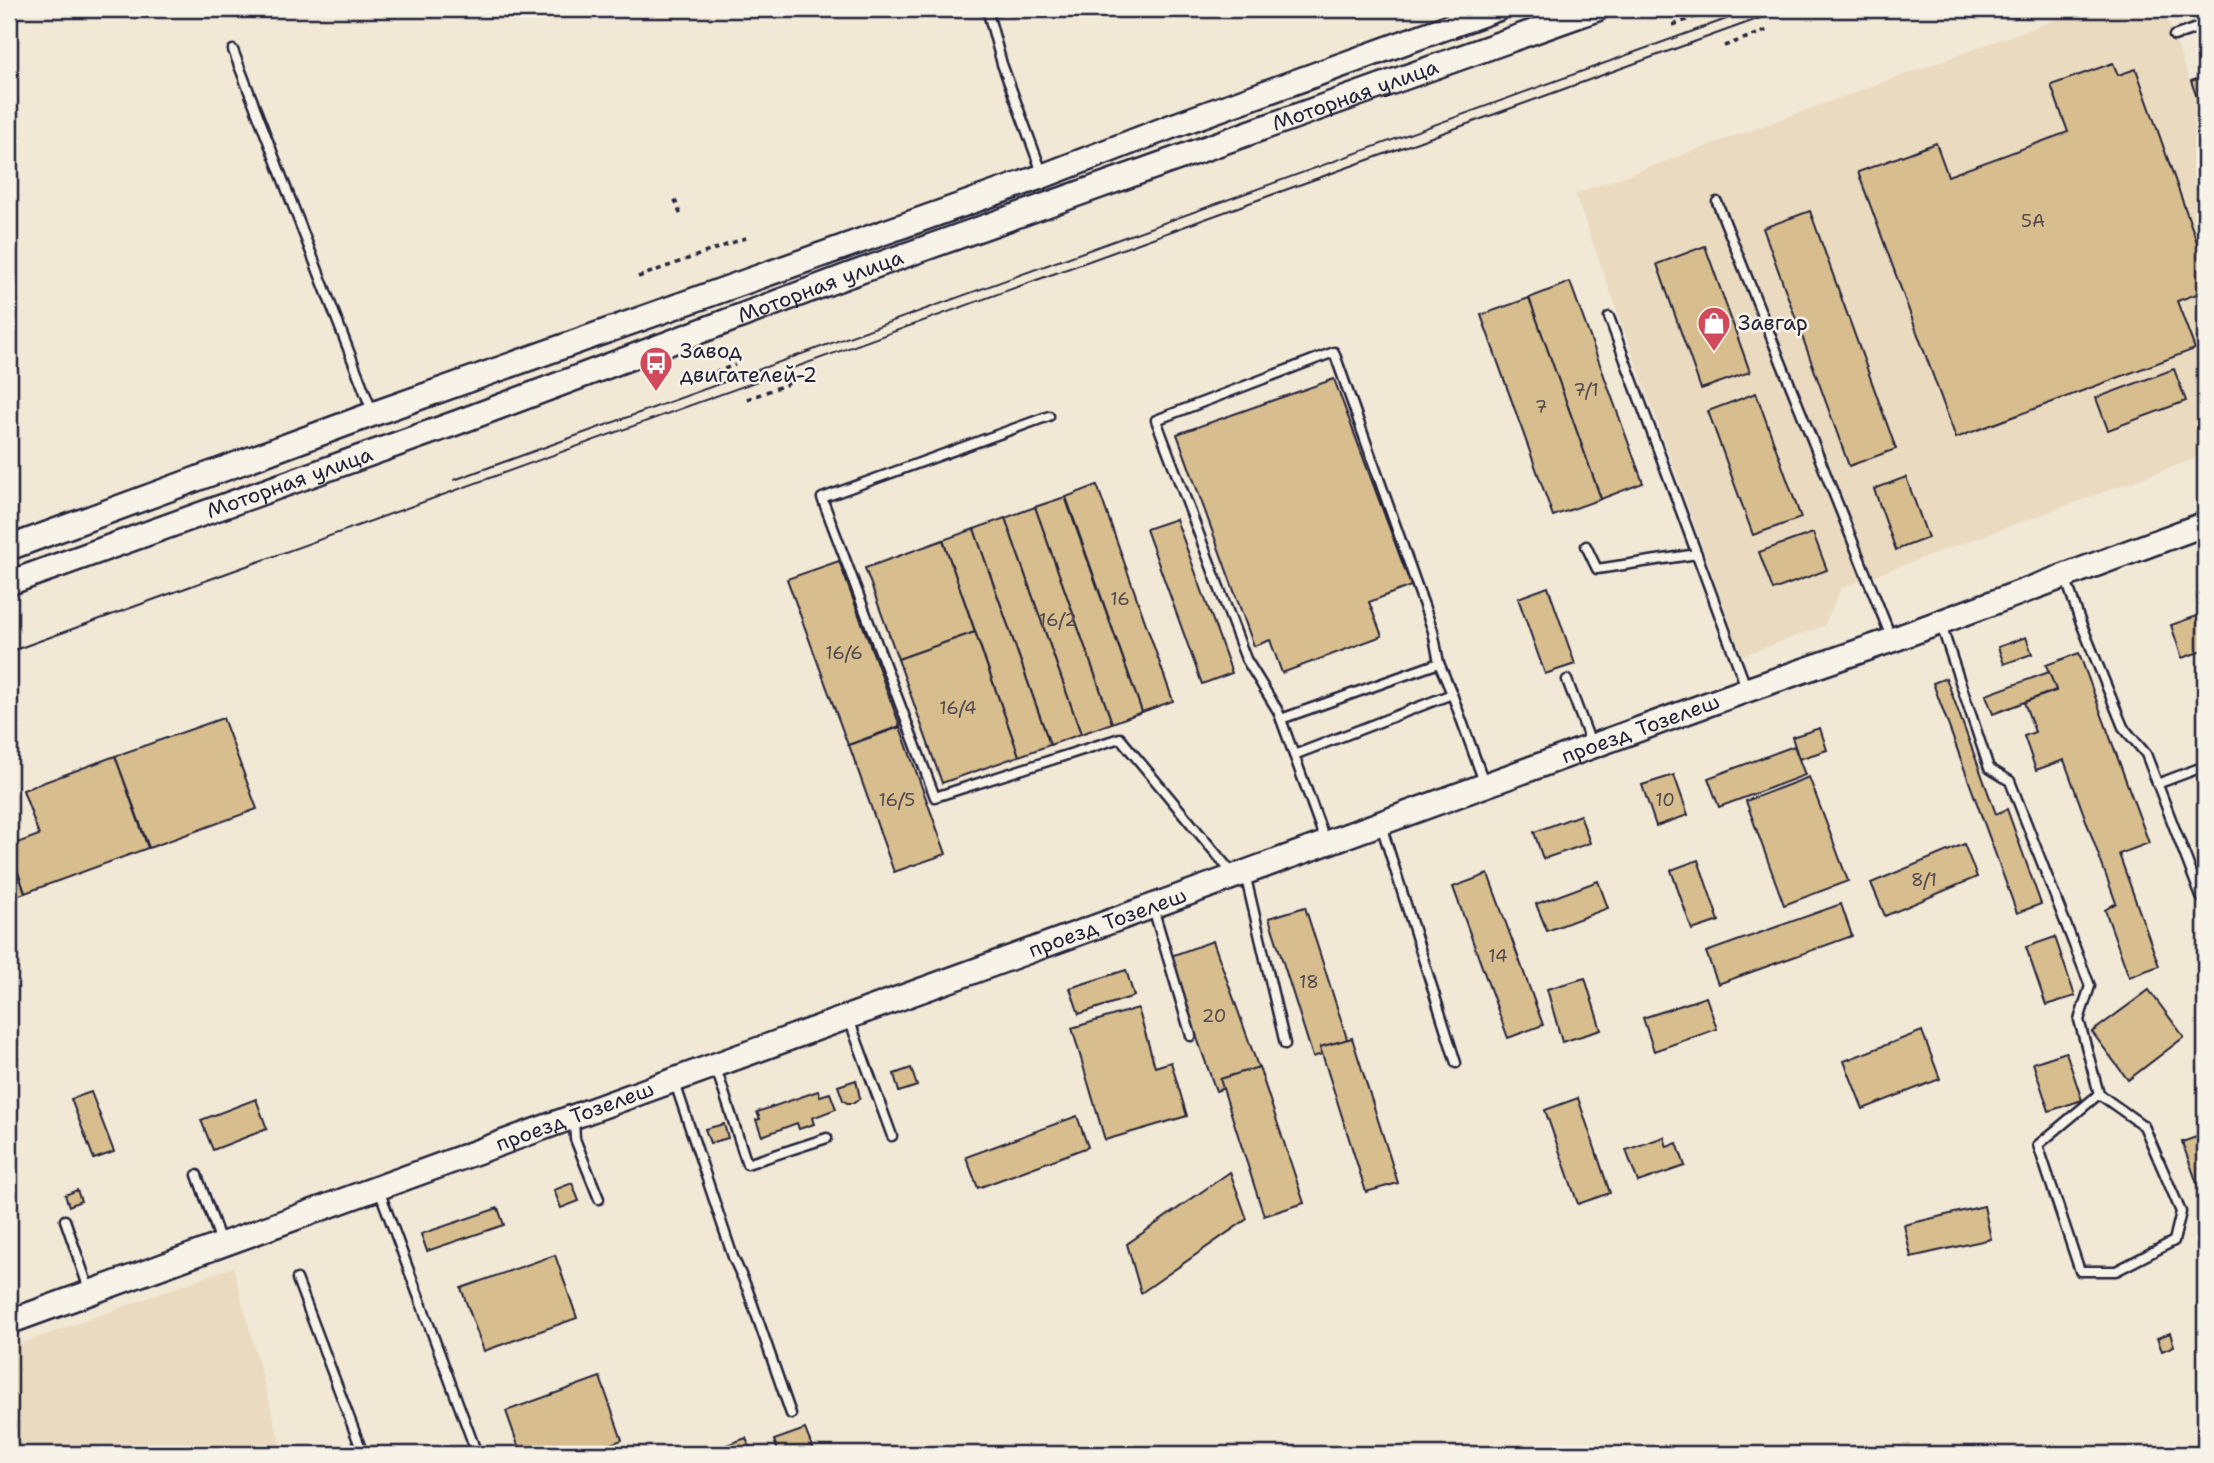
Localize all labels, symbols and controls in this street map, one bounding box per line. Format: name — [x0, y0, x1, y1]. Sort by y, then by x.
street label: Моторная улица — [1268, 53, 1442, 138]
house number: 5А — [2021, 209, 2045, 233]
street label: Моторная улица — [734, 243, 907, 330]
shop icon: Завгар — [1695, 304, 1733, 353]
place label: Завгар — [1738, 309, 1808, 337]
place label: Завод двигателей-2 — [680, 337, 817, 389]
bus stop icon: Завод двигателей-2 — [637, 344, 675, 393]
house number: 7/1 — [1573, 378, 1599, 402]
house number: 7 — [1535, 395, 1547, 419]
street label: Моторная улица — [203, 440, 377, 525]
house number: 16 — [1110, 587, 1130, 611]
house number: 16/2 — [1039, 608, 1077, 632]
house number: 16/6 — [825, 641, 863, 665]
street label: проезд Тозелеш — [1558, 687, 1723, 770]
house number: 16/4 — [939, 696, 977, 720]
house number: 16/5 — [879, 788, 915, 812]
house number: 10 — [1655, 788, 1675, 812]
house number: 8/1 — [1911, 868, 1937, 892]
street label: проезд Тозелеш — [1025, 881, 1191, 964]
house number: 14 — [1488, 944, 1508, 968]
house number: 18 — [1299, 970, 1319, 994]
house number: 20 — [1202, 1004, 1226, 1028]
street label: проезд Тозелеш — [492, 1075, 658, 1158]

